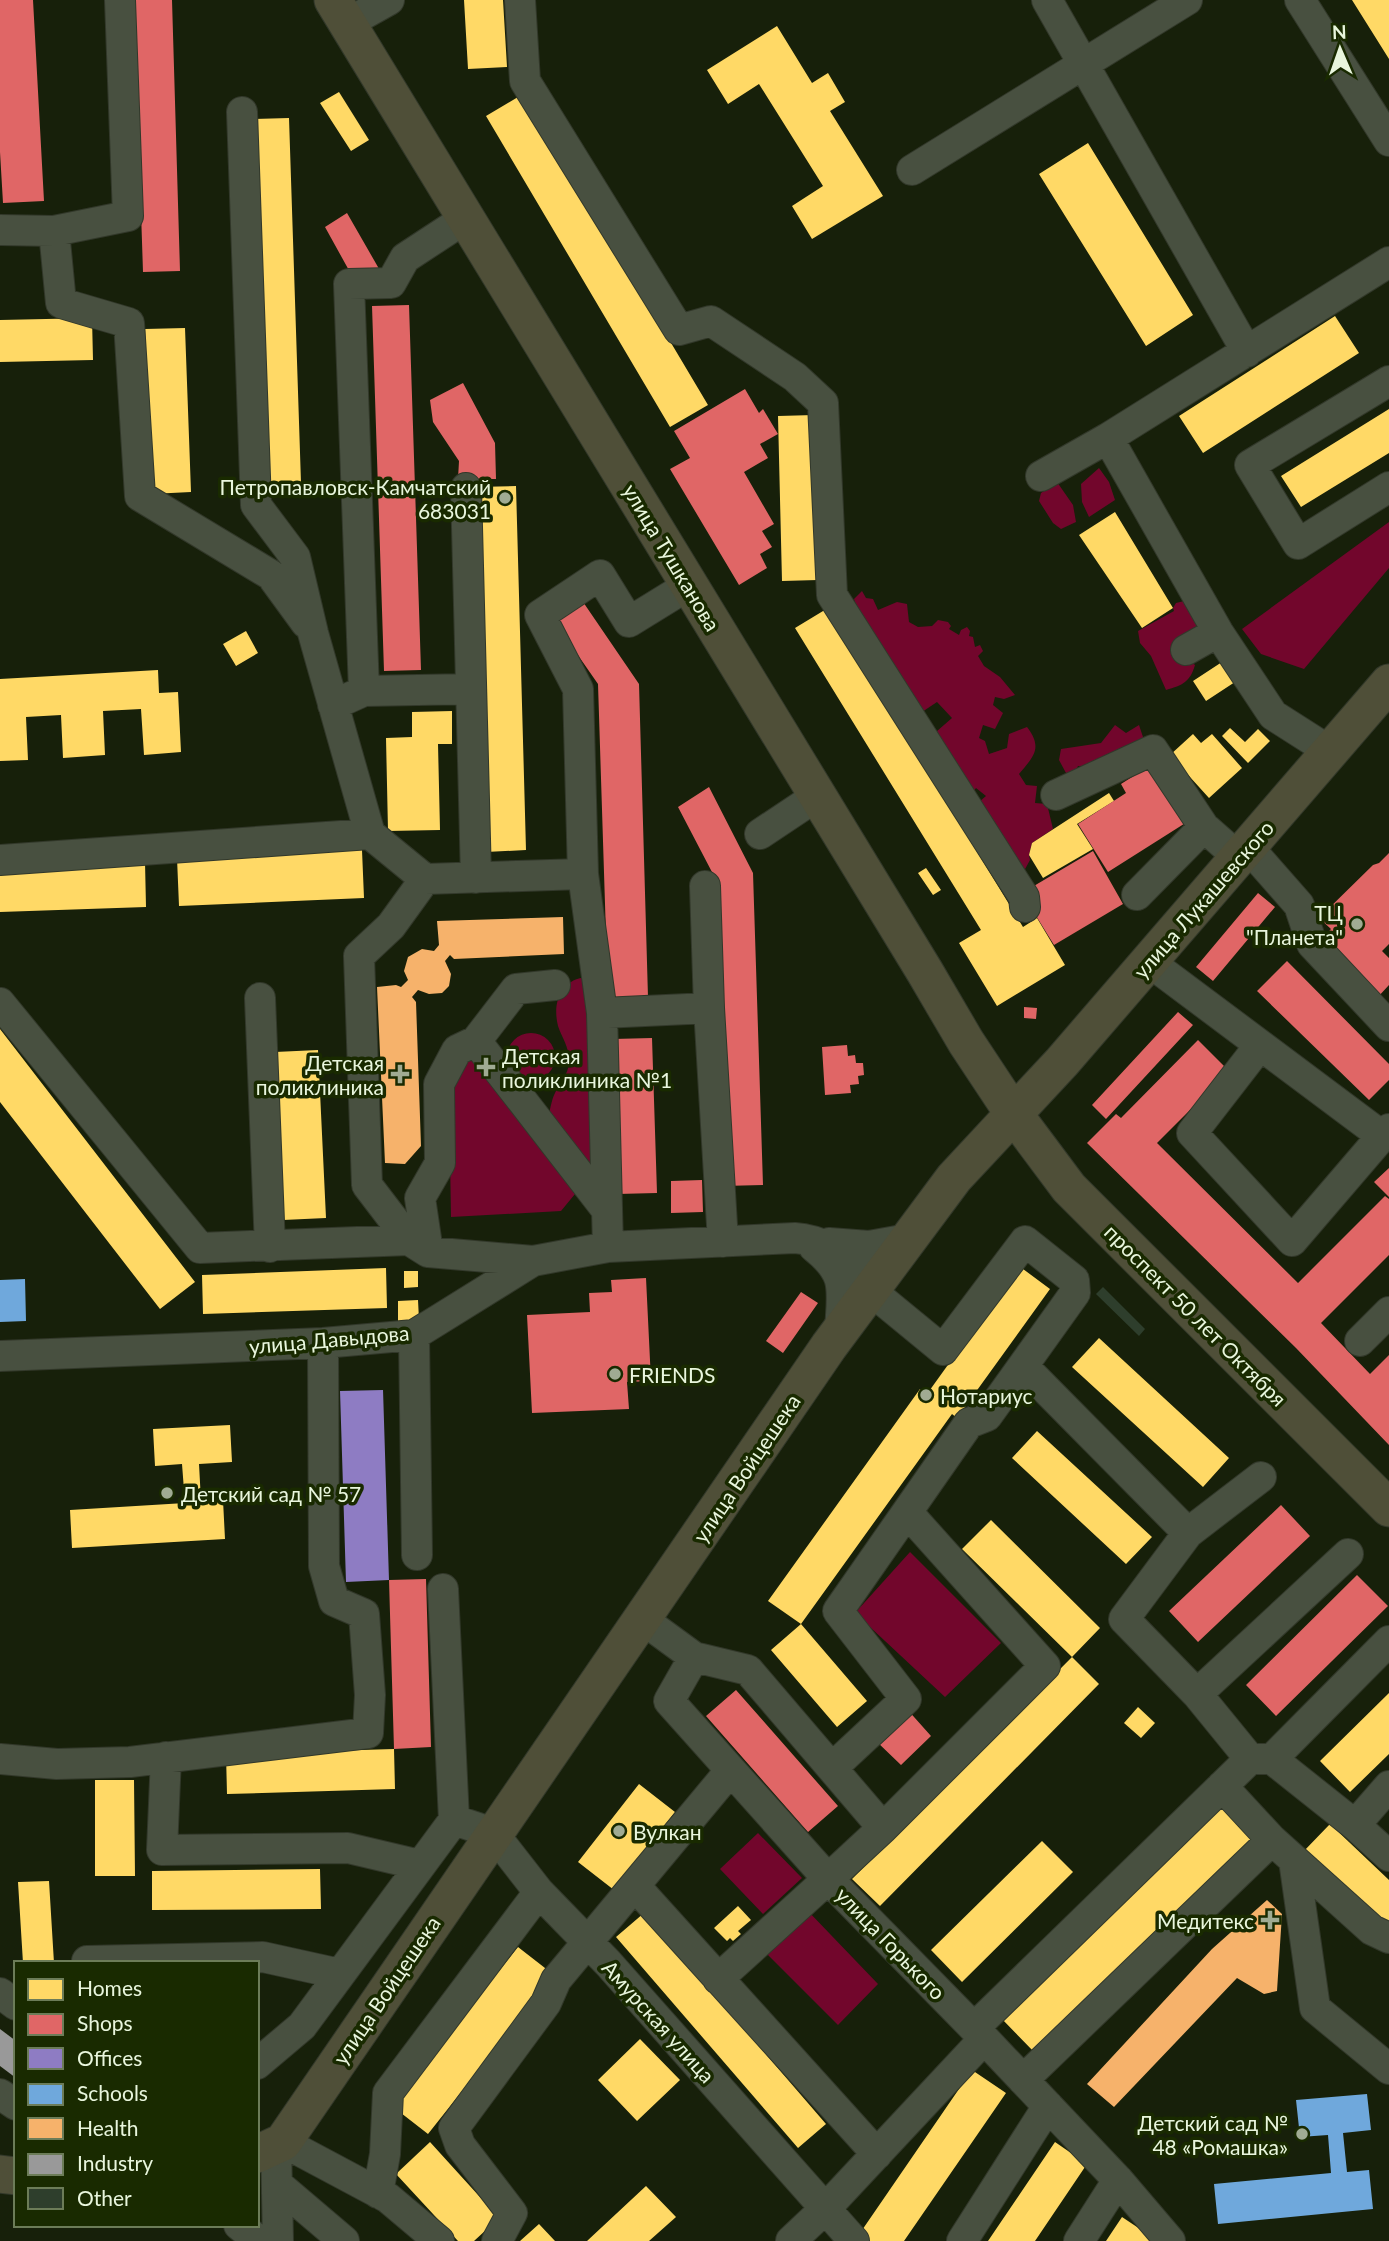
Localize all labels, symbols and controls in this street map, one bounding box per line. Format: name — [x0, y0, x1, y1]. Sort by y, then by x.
north arrow — [1305, 14, 1375, 84]
text: N — [1332, 20, 1347, 43]
place label: Петропавловск-Камчатский 683031 — [220, 474, 491, 523]
street label: улица Тушканова — [618, 479, 726, 635]
marker: Петропавловск-Камчатский 683031 — [497, 490, 513, 506]
street label: улица Лукашевского — [1128, 815, 1278, 983]
place label: ТЦ "Планета" — [1246, 900, 1343, 949]
marker: ТЦ "Планета" — [1349, 916, 1365, 932]
place label: Детская поликлиника №1 — [502, 1043, 672, 1092]
place label: Детская поликлиника — [256, 1050, 384, 1099]
marker: Детская поликлиника №1 — [476, 1057, 496, 1077]
marker: Детская поликлиника — [390, 1064, 410, 1084]
street label: проспект 50 лет Октября — [1100, 1219, 1292, 1411]
street label: улица Давыдова — [248, 1320, 410, 1358]
place label: FRIENDS — [629, 1362, 715, 1387]
marker: FRIENDS — [607, 1366, 623, 1382]
place label: Нотариус — [940, 1383, 1033, 1408]
marker: Нотариус — [918, 1387, 934, 1403]
street label: улица Войцешека — [687, 1389, 805, 1547]
place label: Детский сад № 57 — [181, 1481, 361, 1506]
marker: Детский сад № 57 — [159, 1485, 175, 1501]
place label: Вулкан — [633, 1819, 702, 1844]
marker: Вулкан — [611, 1823, 627, 1839]
street label: улица Горького — [831, 1882, 951, 2004]
place label: Медитекс — [1157, 1908, 1254, 1933]
marker: Медитекс — [1260, 1910, 1280, 1930]
street label: улица Войцешека — [327, 1911, 445, 2069]
street label: Амурская улица — [598, 1955, 720, 2087]
legend — [14, 1961, 259, 2227]
text: Homes — [77, 1975, 142, 2000]
text: Shops — [77, 2010, 133, 2035]
text: Offices — [77, 2045, 142, 2070]
text: Schools — [77, 2080, 148, 2105]
place label: Детский сад № 48 «Ромашка» — [1137, 2110, 1288, 2159]
text: Health — [77, 2115, 138, 2140]
marker: Детский сад № 48 «Ромашка» — [1294, 2126, 1310, 2142]
text: Industry — [77, 2150, 153, 2175]
text: Other — [77, 2185, 132, 2210]

